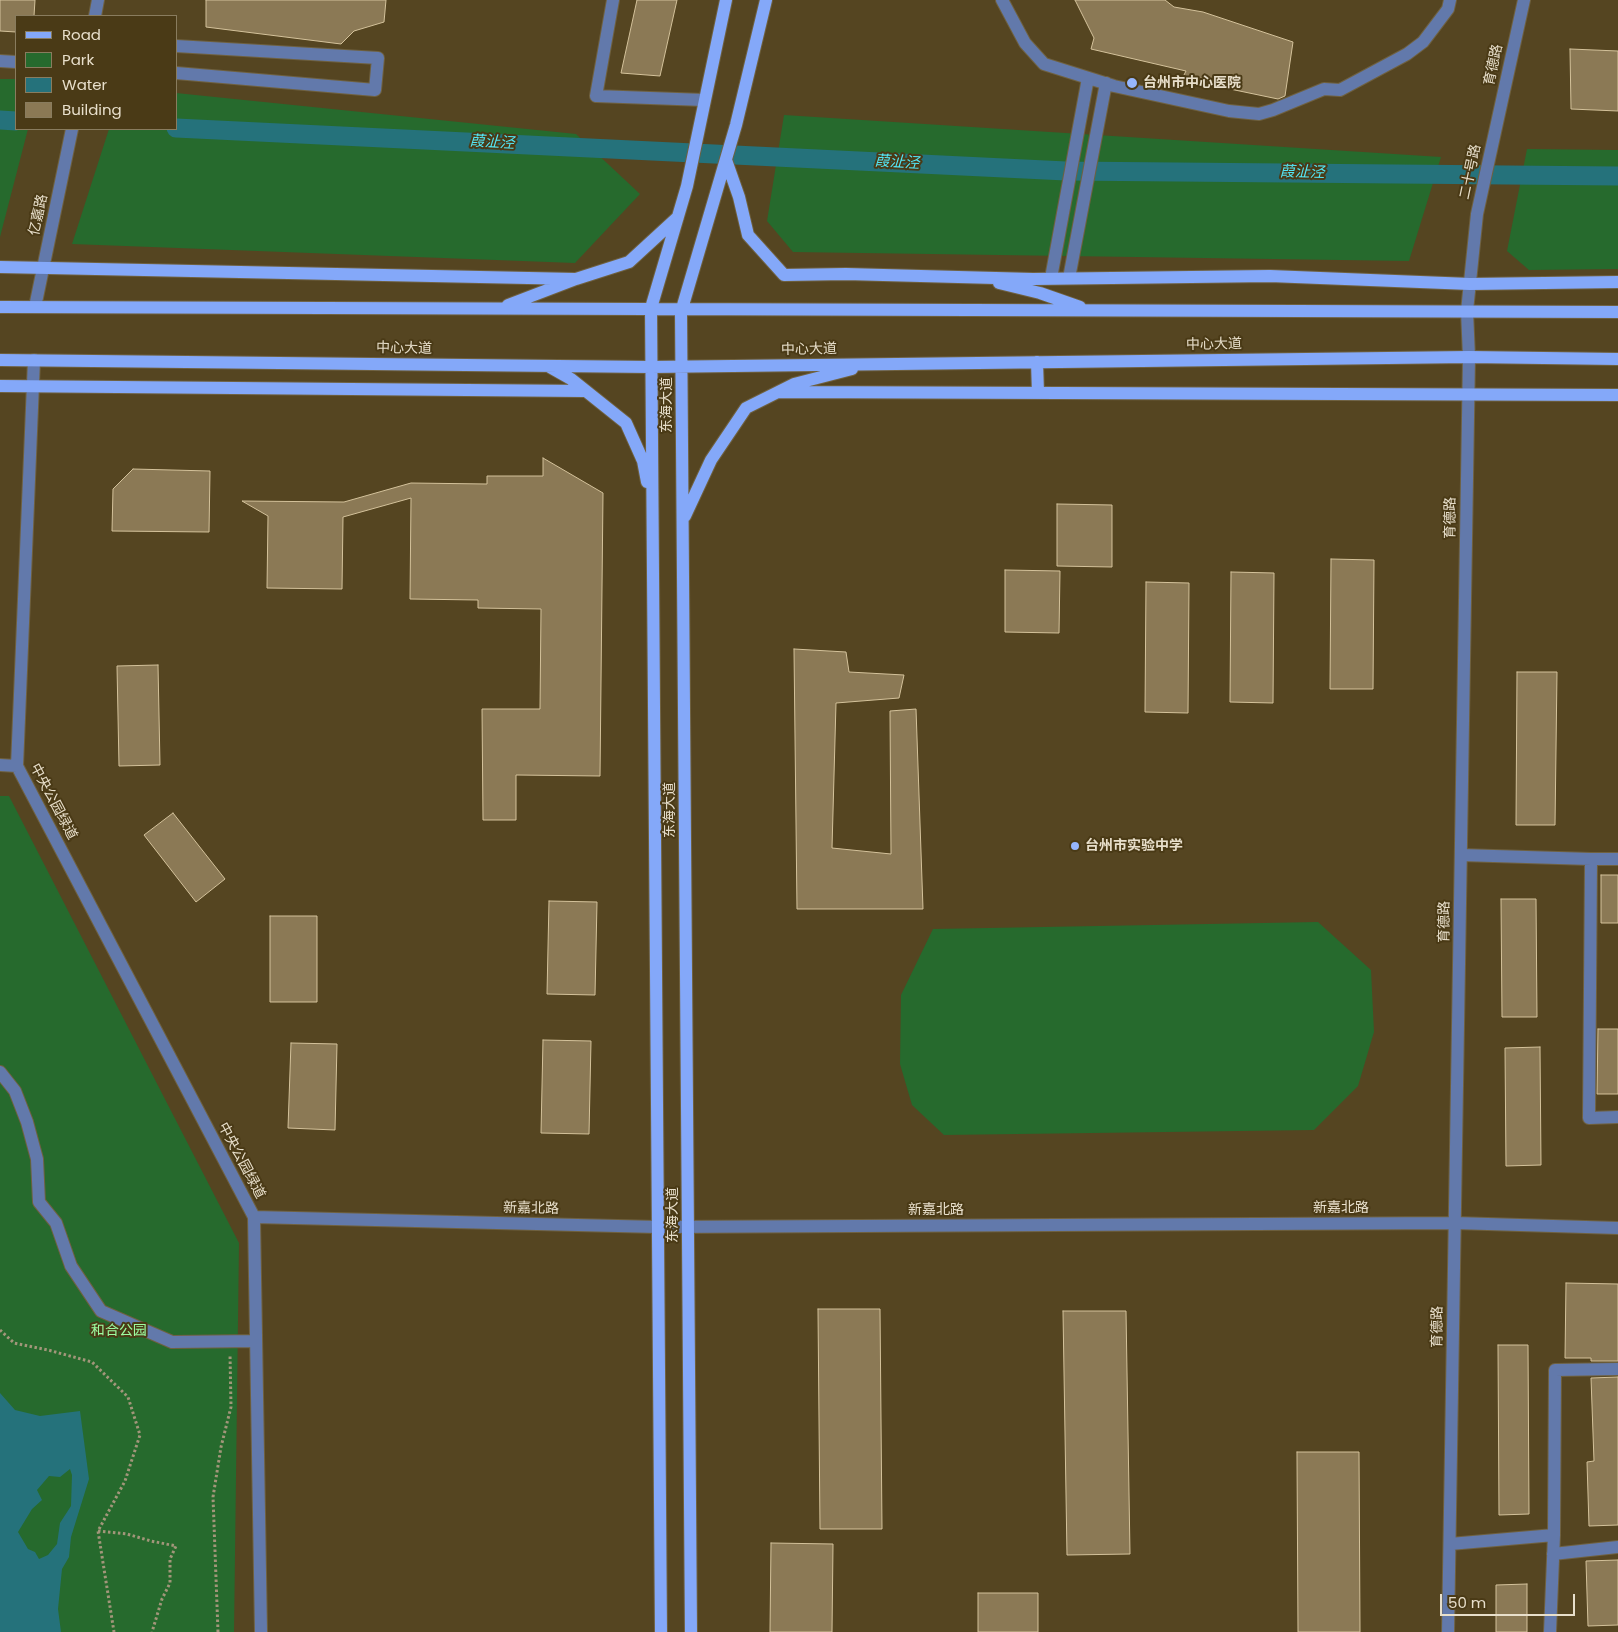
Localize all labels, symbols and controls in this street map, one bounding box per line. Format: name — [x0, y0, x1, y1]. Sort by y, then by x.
legend — [15, 15, 178, 130]
text: Road — [62, 24, 101, 45]
street label: 育德路 — [1481, 43, 1507, 87]
text: Park — [62, 49, 94, 70]
text: Water — [62, 74, 107, 95]
place label: 台州市中心医院 — [1143, 75, 1241, 91]
marker: 台州市中心医院 — [1125, 76, 1139, 90]
text: Building — [62, 99, 122, 120]
water label: 葭沚泾 — [469, 133, 515, 153]
street label: 二十号路 — [1457, 143, 1485, 201]
water label: 葭沚泾 — [874, 153, 920, 173]
water label: 葭沚泾 — [1279, 164, 1325, 182]
street label: 亿嘉路 — [26, 193, 52, 237]
street label: 中心大道 — [1186, 336, 1242, 354]
street label: 中心大道 — [376, 340, 432, 358]
street label: 中心大道 — [781, 341, 837, 359]
street label: 东海大道 — [659, 377, 675, 433]
street label: 育德路 — [1442, 497, 1460, 539]
street label: 中央公园绿道 — [26, 761, 80, 843]
street label: 东海大道 — [662, 782, 678, 838]
place label: 台州市实验中学 — [1085, 838, 1183, 854]
marker: 台州市实验中学 — [1069, 840, 1081, 852]
street label: 育德路 — [1436, 901, 1454, 943]
street label: 中央公园绿道 — [214, 1120, 268, 1202]
street label: 东海大道 — [665, 1187, 681, 1243]
street label: 新嘉北路 — [503, 1200, 559, 1218]
street label: 新嘉北路 — [1313, 1200, 1369, 1216]
street label: 新嘉北路 — [908, 1202, 964, 1218]
street label: 育德路 — [1429, 1306, 1447, 1348]
park label: 和合公园 — [91, 1323, 147, 1339]
scale bar — [1443, 1584, 1578, 1616]
text: 50 m — [1448, 1592, 1486, 1613]

